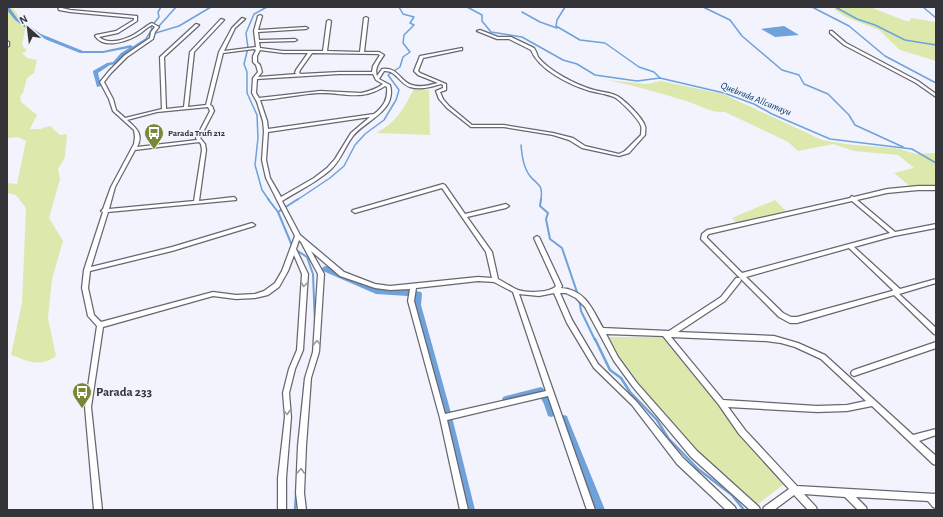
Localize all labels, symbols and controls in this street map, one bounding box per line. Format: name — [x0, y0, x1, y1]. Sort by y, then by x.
north arrow — [8, 8, 48, 48]
text: N — [18, 13, 30, 26]
water label: Quebrada Allcamayu — [719, 80, 793, 118]
bus stop icon: Parada Trufi 212 — [143, 122, 165, 150]
place label: Parada Trufi 212 — [168, 129, 226, 138]
one-way arrow — [300, 281, 309, 287]
one-way arrow — [312, 340, 321, 346]
bus stop icon: Parada 233 — [71, 381, 93, 409]
place label: Parada 233 — [96, 386, 152, 399]
one-way arrow — [283, 409, 292, 415]
one-way arrow — [297, 468, 306, 474]

